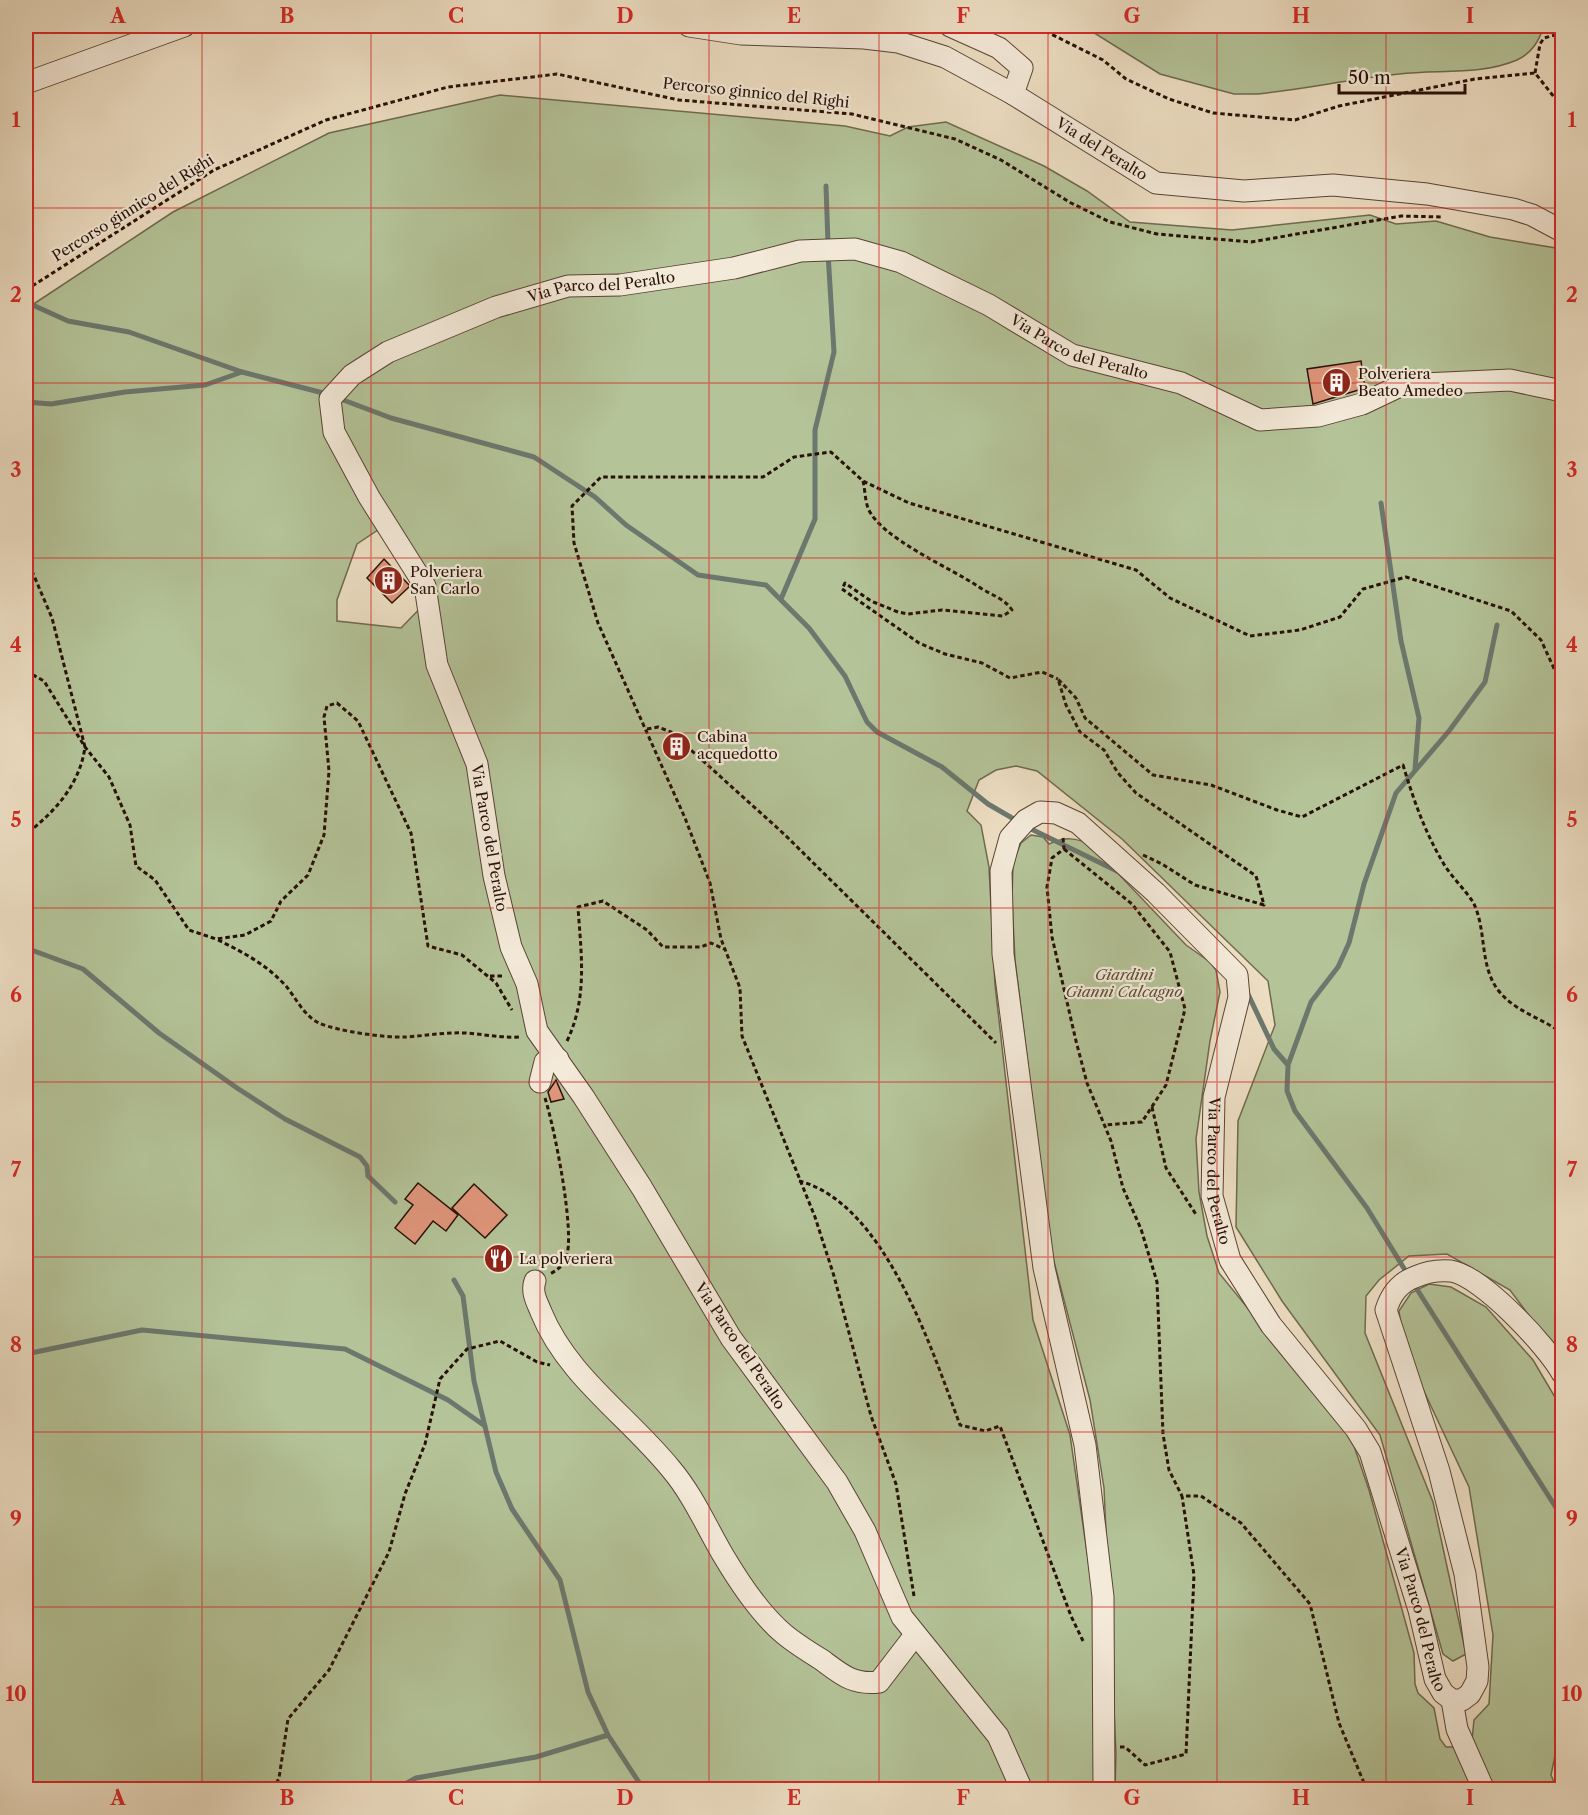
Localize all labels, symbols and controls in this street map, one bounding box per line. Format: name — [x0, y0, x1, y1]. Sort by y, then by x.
text: A — [109, 4, 126, 28]
text: B — [280, 4, 295, 28]
text: C — [448, 4, 464, 28]
text: D — [616, 4, 634, 28]
text: E — [787, 4, 801, 28]
text: F — [956, 4, 970, 28]
text: G — [1124, 4, 1141, 28]
text: H — [1292, 4, 1310, 28]
text: I — [1466, 4, 1474, 28]
scale bar — [1339, 57, 1465, 95]
text: 50 m — [1348, 67, 1391, 89]
street label: Percorso ginnico del Righi — [662, 73, 851, 112]
text: 1 — [12, 108, 21, 132]
text: 1 — [1568, 108, 1577, 132]
street label: Via del Peralto — [1052, 113, 1151, 184]
street label: Percorso ginnico del Righi — [48, 150, 218, 265]
street label: Via Parco del Peralto — [524, 267, 676, 307]
text: 2 — [10, 283, 22, 307]
text: 2 — [1566, 283, 1578, 307]
street label: Via Parco del Peralto — [1006, 309, 1150, 383]
place label: Polveriera Beato Amedeo — [1358, 364, 1463, 400]
building icon: Polveriera Beato Amedeo — [1321, 367, 1353, 399]
text: 3 — [10, 458, 22, 482]
text: 3 — [1566, 458, 1578, 482]
place label: Polveriera San Carlo — [410, 562, 483, 598]
building icon: Polveriera San Carlo — [373, 565, 405, 597]
text: 4 — [10, 633, 22, 657]
text: 4 — [1566, 633, 1578, 657]
place label: Cabina acquedotto — [697, 727, 778, 763]
building icon: Cabina acquedotto — [660, 730, 692, 762]
street label: Via Parco del Peralto — [467, 762, 512, 913]
text: 5 — [10, 808, 22, 832]
text: 5 — [1566, 808, 1578, 832]
park label: Giardini Gianni Calcagno — [1065, 965, 1183, 1001]
text: 6 — [10, 983, 22, 1007]
text: 6 — [1566, 983, 1578, 1007]
street label: Via Parco del Peralto — [1203, 1096, 1235, 1247]
text: 7 — [11, 1158, 22, 1182]
text: 7 — [1567, 1158, 1578, 1182]
restaurant icon: La polveriera — [482, 1243, 514, 1275]
place label: La polveriera — [519, 1249, 613, 1268]
street label: Via Parco del Peralto — [690, 1278, 790, 1413]
text: 8 — [10, 1333, 22, 1357]
text: 8 — [1566, 1333, 1578, 1357]
text: 9 — [10, 1507, 22, 1531]
text: 9 — [1566, 1507, 1578, 1531]
street label: Via Parco del Peralto — [1391, 1544, 1450, 1695]
text: 10 — [5, 1682, 27, 1706]
text: 10 — [1561, 1682, 1583, 1706]
text: A — [109, 1786, 126, 1810]
text: B — [280, 1786, 295, 1810]
text: C — [448, 1786, 464, 1810]
text: D — [616, 1786, 634, 1810]
text: E — [787, 1786, 801, 1810]
text: F — [956, 1786, 970, 1810]
text: G — [1124, 1786, 1141, 1810]
text: H — [1292, 1786, 1310, 1810]
text: I — [1466, 1786, 1474, 1810]

